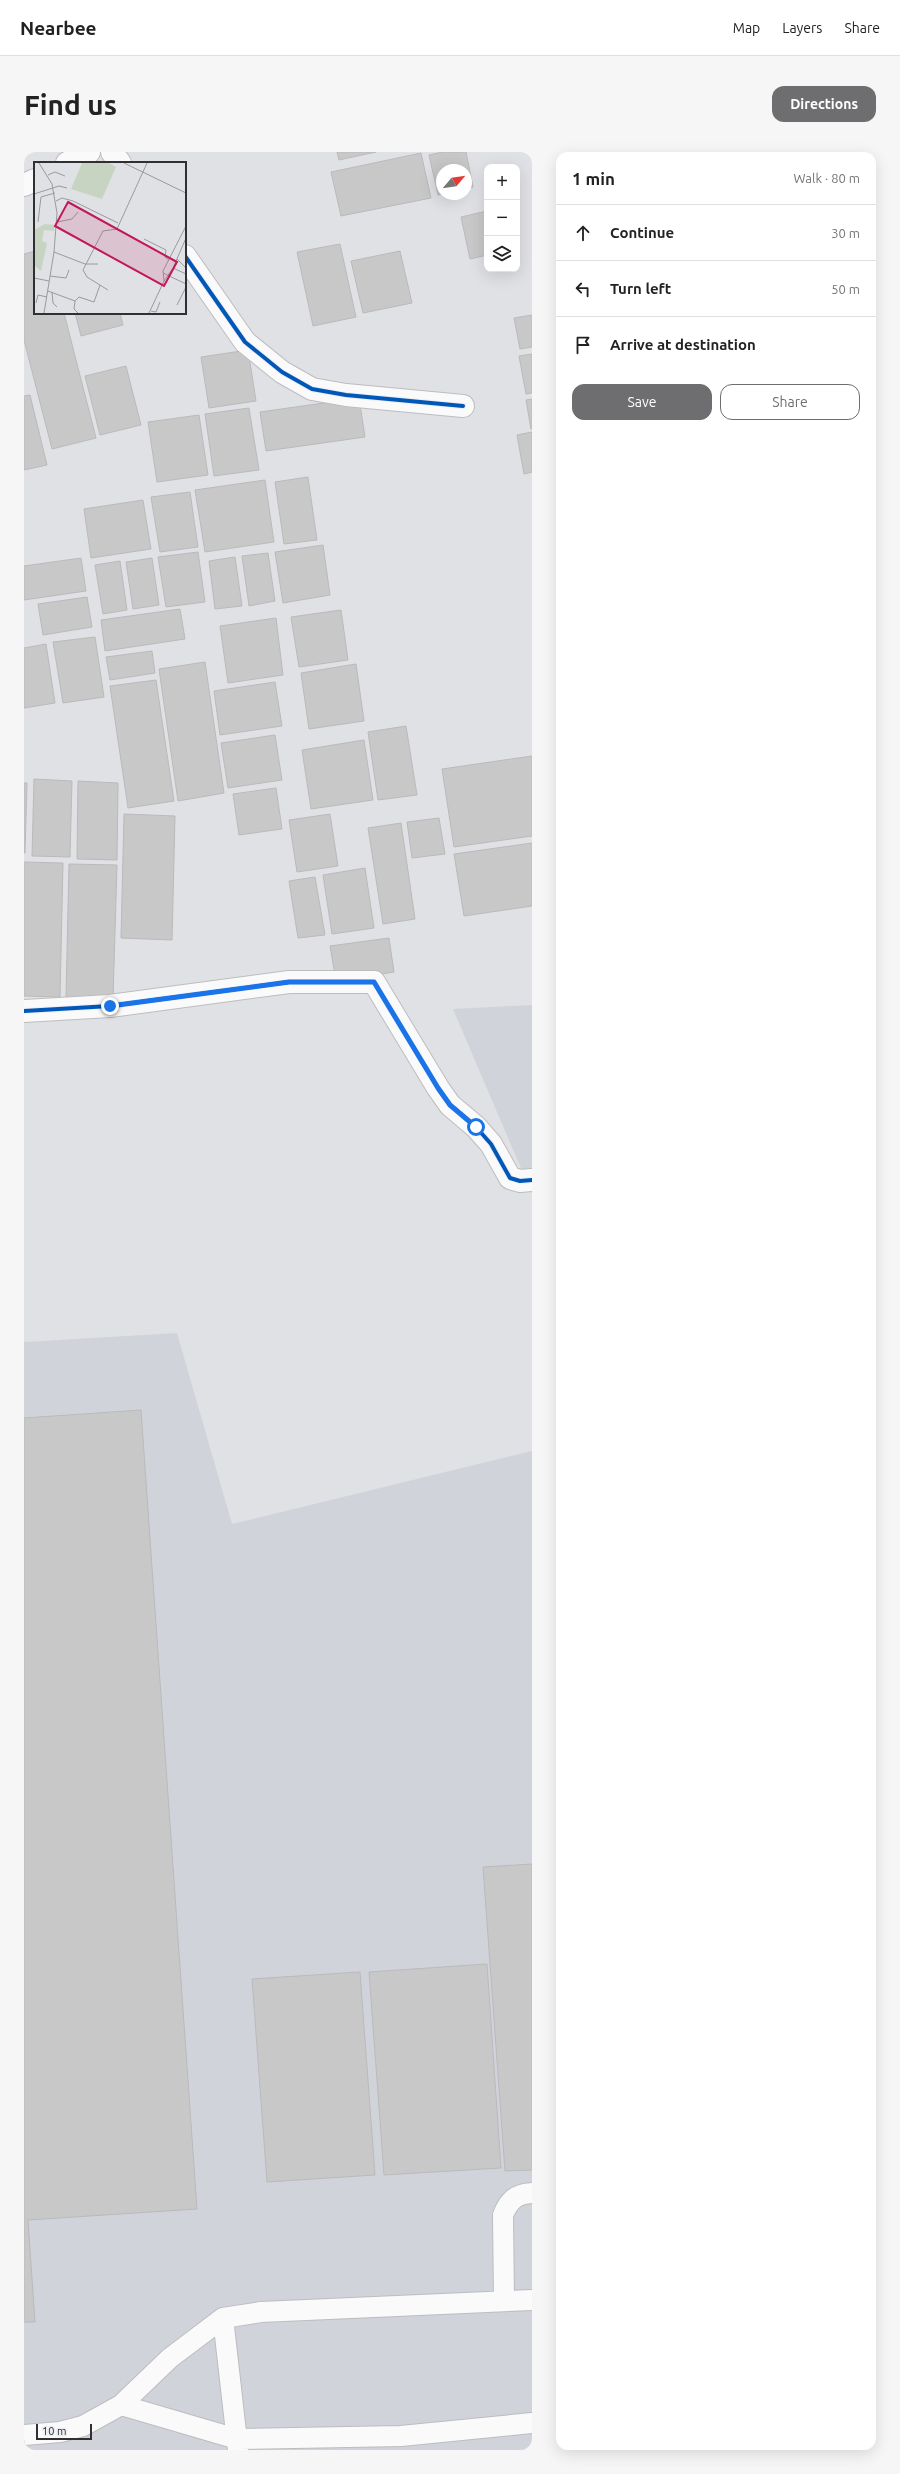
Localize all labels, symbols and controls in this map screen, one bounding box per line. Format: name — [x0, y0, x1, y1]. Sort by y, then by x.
text: Nearbee — [20, 17, 97, 39]
text: Map — [733, 20, 760, 36]
text: Layers — [782, 20, 822, 36]
text: Share — [844, 20, 880, 36]
button: Directions — [772, 86, 876, 122]
text: Find us — [24, 89, 117, 120]
inset map — [34, 162, 186, 314]
north arrow — [436, 164, 472, 200]
map controls — [484, 164, 520, 272]
button: + — [484, 164, 520, 200]
text: 1 min — [572, 169, 615, 188]
text: Walk · 80 m — [794, 171, 860, 185]
button: − — [484, 200, 520, 236]
icon: ahead — [572, 222, 594, 244]
text: Continue — [610, 224, 674, 241]
text: 30 m — [831, 226, 860, 240]
button: layers — [484, 236, 520, 272]
icon: left — [572, 278, 594, 300]
text: Turn left — [610, 280, 671, 297]
text: 50 m — [831, 282, 860, 296]
icon: arrive — [572, 334, 594, 356]
text: Arrive at destination — [610, 336, 756, 353]
button: Save — [572, 384, 712, 420]
button: Share — [720, 384, 860, 420]
route end — [101, 997, 119, 1015]
route start — [467, 1118, 485, 1136]
scale bar — [36, 2422, 92, 2441]
text: 10 m — [42, 2425, 66, 2437]

